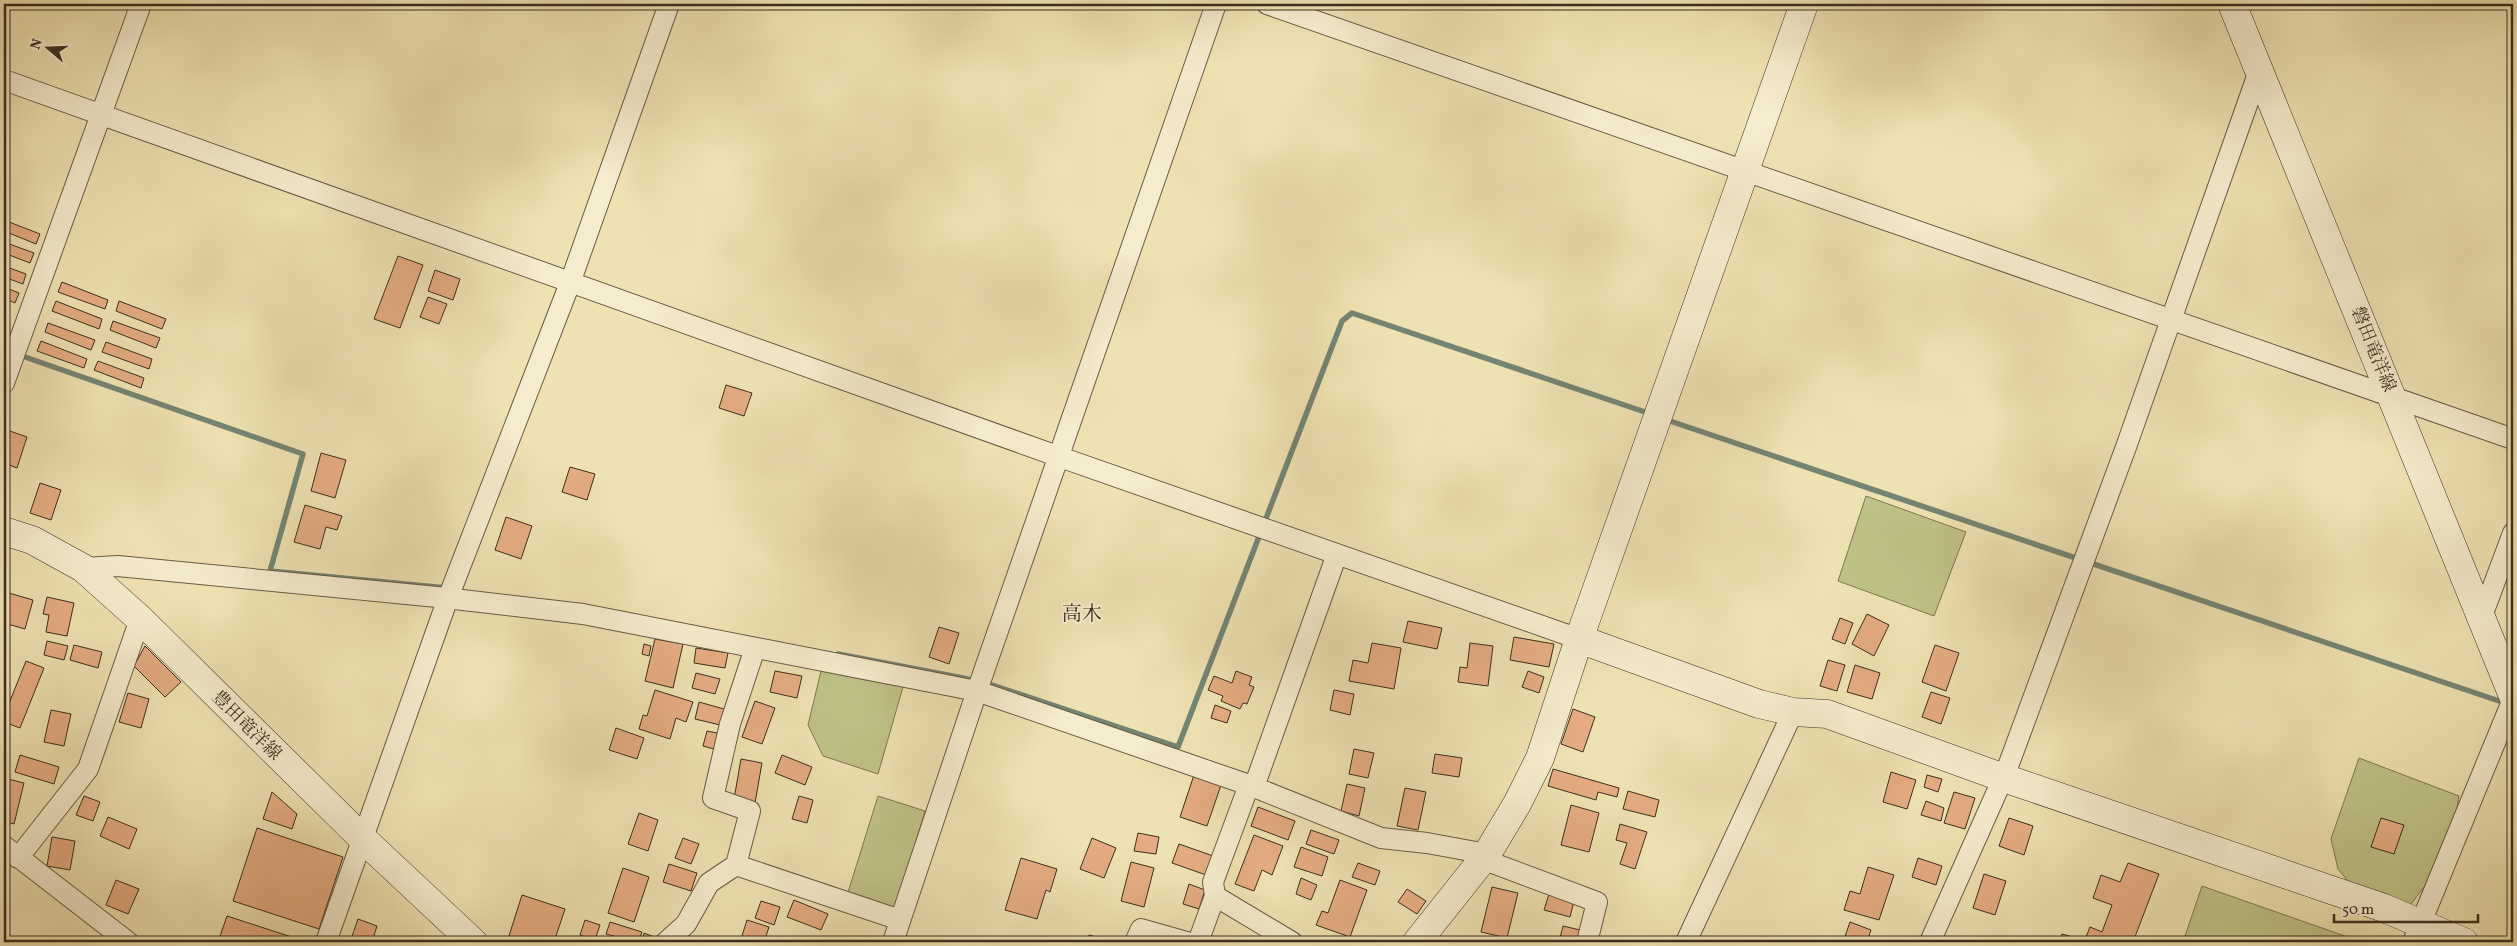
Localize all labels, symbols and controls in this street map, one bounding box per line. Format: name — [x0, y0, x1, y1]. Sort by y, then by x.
north arrow — [22, 22, 72, 72]
text: N — [26, 36, 48, 52]
street label: 磐田竜洋線 — [2344, 303, 2401, 396]
district label: 高木 — [1062, 601, 1102, 629]
street label: 豊田竜洋線 — [205, 685, 287, 767]
scale bar — [2334, 891, 2478, 923]
text: 50 m — [2342, 900, 2374, 921]

